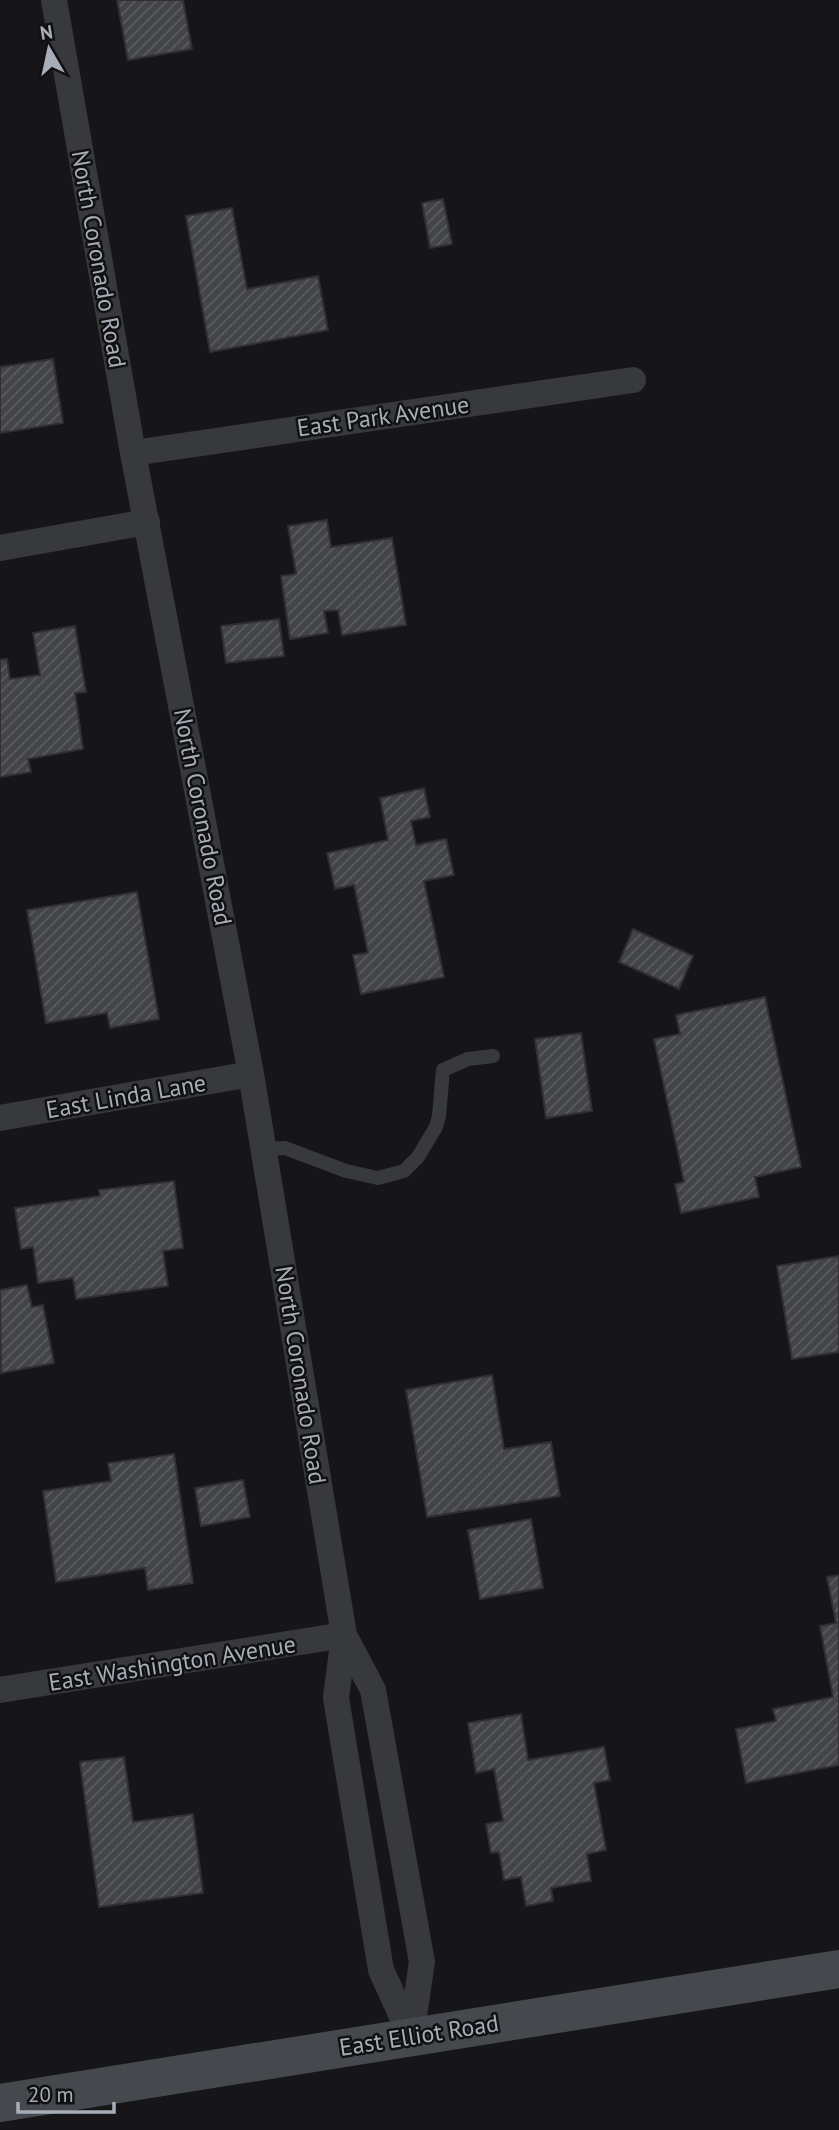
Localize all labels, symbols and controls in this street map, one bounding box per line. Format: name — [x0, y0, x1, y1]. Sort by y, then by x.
north arrow — [14, 14, 84, 84]
text: N — [38, 19, 54, 45]
street label: North Coronado Road — [65, 148, 133, 370]
street label: East Park Avenue — [295, 389, 471, 443]
street label: North Coronado Road — [167, 706, 239, 928]
street label: East Linda Lane — [44, 1067, 208, 1125]
street label: North Coronado Road — [268, 1264, 334, 1486]
street label: East Washington Avenue — [46, 1628, 298, 1698]
street label: East Elliot Road — [337, 2007, 501, 2063]
scale bar — [18, 2070, 114, 2114]
text: 20 m — [28, 2081, 74, 2108]

